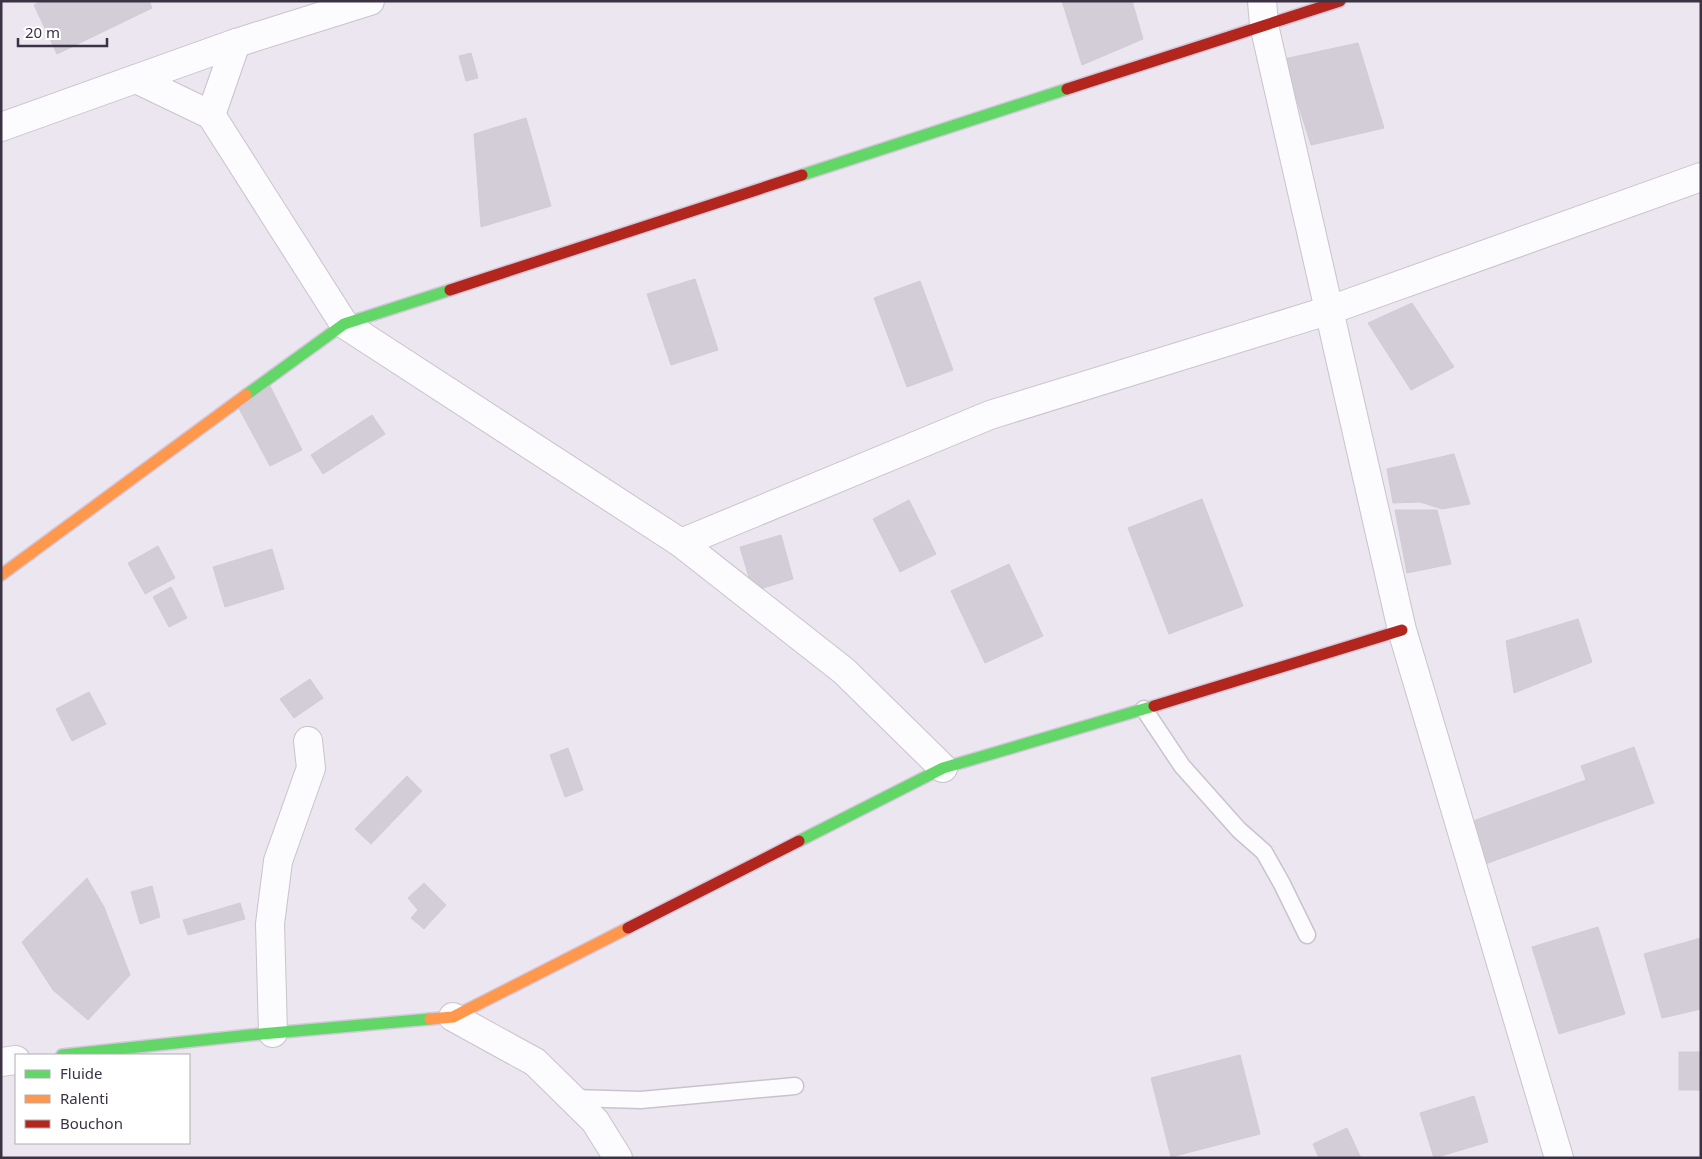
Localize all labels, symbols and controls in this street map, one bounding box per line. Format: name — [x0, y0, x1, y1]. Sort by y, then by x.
scale bar — [18, 15, 106, 47]
text: 20 m — [25, 22, 60, 42]
legend — [15, 1054, 190, 1144]
text: Fluide — [60, 1063, 102, 1083]
text: Ralenti — [60, 1088, 109, 1108]
text: Bouchon — [60, 1113, 123, 1133]

